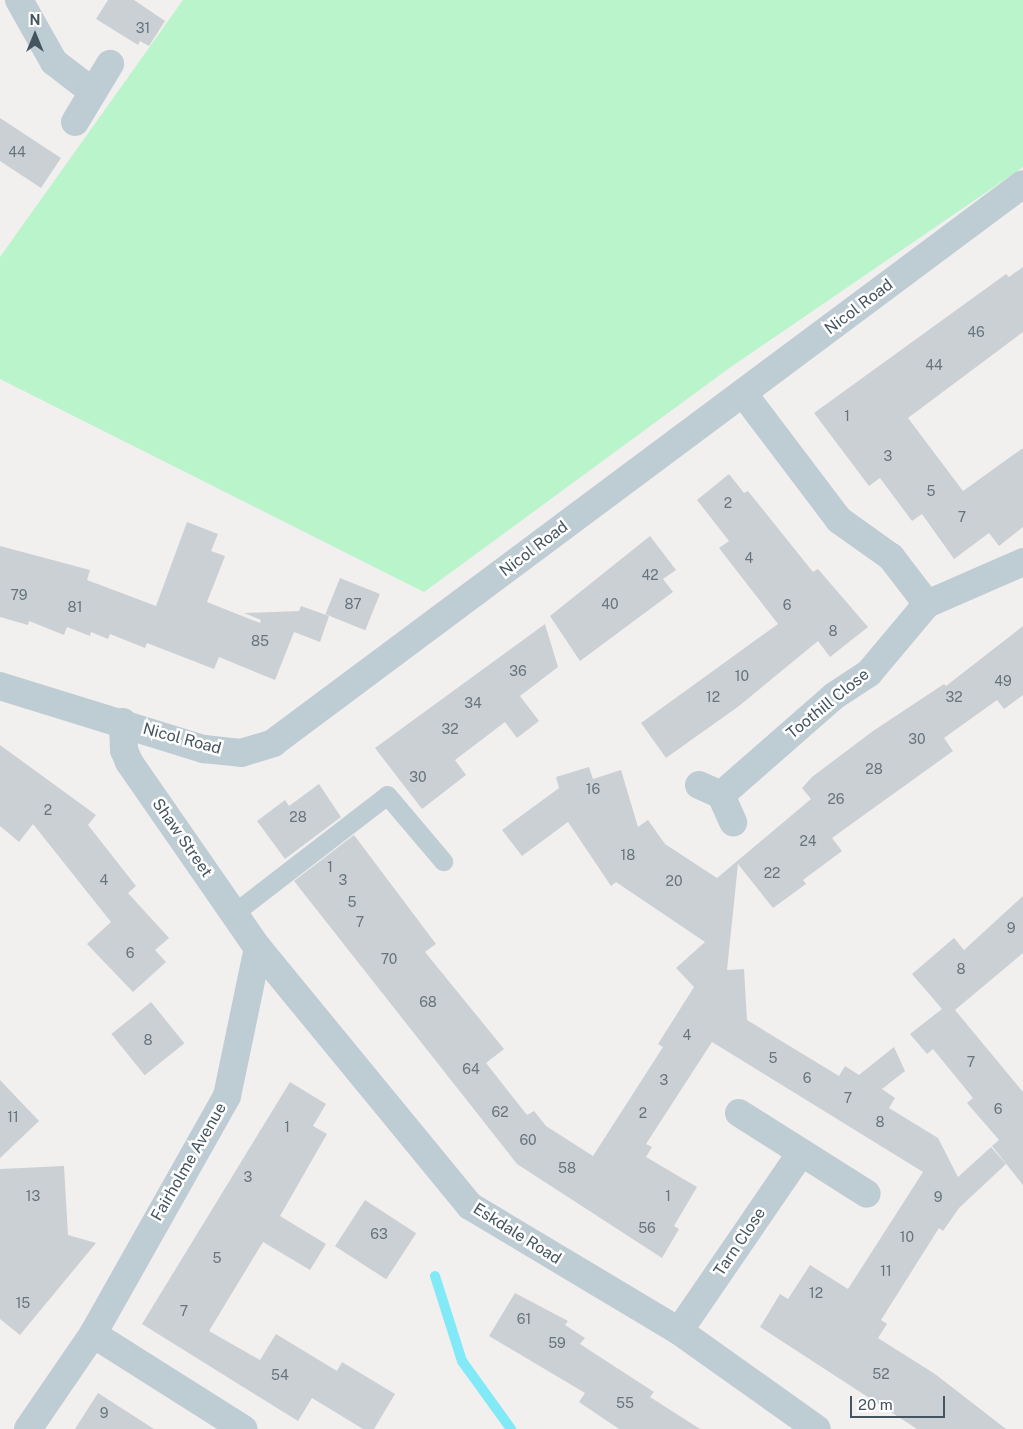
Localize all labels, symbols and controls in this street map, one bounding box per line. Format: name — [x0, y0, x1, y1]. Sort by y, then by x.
north arrow — [10, 10, 60, 60]
text: N — [30, 12, 40, 28]
house number: 31 — [136, 20, 150, 36]
house number: 44 — [8, 144, 26, 160]
street label: Nicol Road — [821, 275, 897, 339]
house number: 46 — [967, 324, 985, 340]
house number: 44 — [925, 357, 943, 373]
house number: 1 — [844, 408, 850, 424]
house number: 3 — [884, 448, 892, 464]
house number: 5 — [927, 483, 935, 499]
house number: 2 — [724, 495, 732, 511]
house number: 7 — [958, 509, 966, 525]
street label: Nicol Road — [496, 517, 572, 581]
house number: 4 — [745, 550, 753, 566]
house number: 42 — [641, 567, 659, 583]
house number: 79 — [11, 587, 27, 603]
house number: 87 — [344, 596, 362, 612]
house number: 40 — [601, 596, 619, 612]
house number: 6 — [783, 597, 791, 613]
house number: 81 — [68, 599, 82, 615]
house number: 8 — [828, 623, 838, 639]
house number: 85 — [251, 633, 269, 649]
house number: 36 — [509, 663, 527, 679]
street label: Toothill Close — [783, 665, 873, 743]
house number: 10 — [735, 668, 749, 684]
house number: 49 — [994, 673, 1012, 689]
house number: 12 — [706, 689, 720, 705]
house number: 32 — [945, 689, 963, 705]
house number: 34 — [464, 695, 482, 711]
street label: Nicol Road — [141, 719, 223, 759]
house number: 32 — [441, 721, 459, 737]
house number: 30 — [908, 731, 926, 747]
house number: 28 — [865, 761, 883, 777]
house number: 30 — [409, 769, 427, 785]
house number: 16 — [586, 781, 600, 797]
house number: 26 — [827, 791, 845, 807]
street label: Shaw Street — [148, 795, 216, 881]
house number: 2 — [44, 802, 52, 818]
house number: 28 — [289, 809, 307, 825]
house number: 24 — [799, 833, 817, 849]
house number: 18 — [621, 847, 635, 863]
house number: 1 — [327, 859, 333, 875]
house number: 22 — [764, 865, 780, 881]
house number: 4 — [100, 872, 108, 888]
house number: 3 — [339, 872, 347, 888]
house number: 20 — [666, 873, 682, 889]
house number: 5 — [348, 894, 356, 910]
house number: 7 — [356, 914, 364, 930]
house number: 9 — [1007, 920, 1015, 936]
house number: 6 — [126, 945, 134, 961]
house number: 70 — [381, 951, 397, 967]
house number: 8 — [956, 961, 966, 977]
house number: 68 — [419, 994, 437, 1010]
house number: 4 — [683, 1027, 691, 1043]
house number: 8 — [143, 1032, 153, 1048]
house number: 5 — [769, 1050, 777, 1066]
house number: 7 — [967, 1054, 975, 1070]
house number: 64 — [462, 1061, 480, 1077]
house number: 6 — [803, 1070, 811, 1086]
house number: 3 — [660, 1072, 668, 1088]
house number: 7 — [844, 1090, 852, 1106]
street label: Fairholme Avenue — [147, 1099, 231, 1225]
house number: 6 — [994, 1101, 1002, 1117]
house number: 62 — [491, 1104, 509, 1120]
house number: 2 — [639, 1105, 647, 1121]
house number: 11 — [7, 1109, 19, 1125]
house number: 8 — [875, 1114, 885, 1130]
house number: 1 — [284, 1119, 290, 1135]
house number: 60 — [519, 1132, 537, 1148]
house number: 58 — [558, 1160, 576, 1176]
house number: 3 — [244, 1169, 252, 1185]
house number: 13 — [26, 1188, 40, 1204]
house number: 1 — [665, 1188, 671, 1204]
house number: 9 — [934, 1189, 942, 1205]
street label: Eskdale Road — [469, 1199, 565, 1269]
street label: Tarn Close — [710, 1204, 770, 1280]
house number: 56 — [638, 1220, 656, 1236]
house number: 63 — [370, 1226, 388, 1242]
house number: 10 — [900, 1229, 914, 1245]
house number: 5 — [213, 1250, 221, 1266]
house number: 11 — [880, 1263, 892, 1279]
house number: 12 — [809, 1285, 823, 1301]
house number: 15 — [16, 1295, 30, 1311]
house number: 7 — [180, 1303, 188, 1319]
house number: 61 — [517, 1311, 531, 1327]
house number: 59 — [548, 1335, 566, 1351]
house number: 52 — [872, 1366, 890, 1382]
house number: 54 — [271, 1367, 289, 1383]
scale bar — [853, 1386, 948, 1418]
house number: 55 — [616, 1395, 634, 1411]
text: 20 m — [858, 1396, 893, 1413]
house number: 9 — [100, 1405, 108, 1421]

